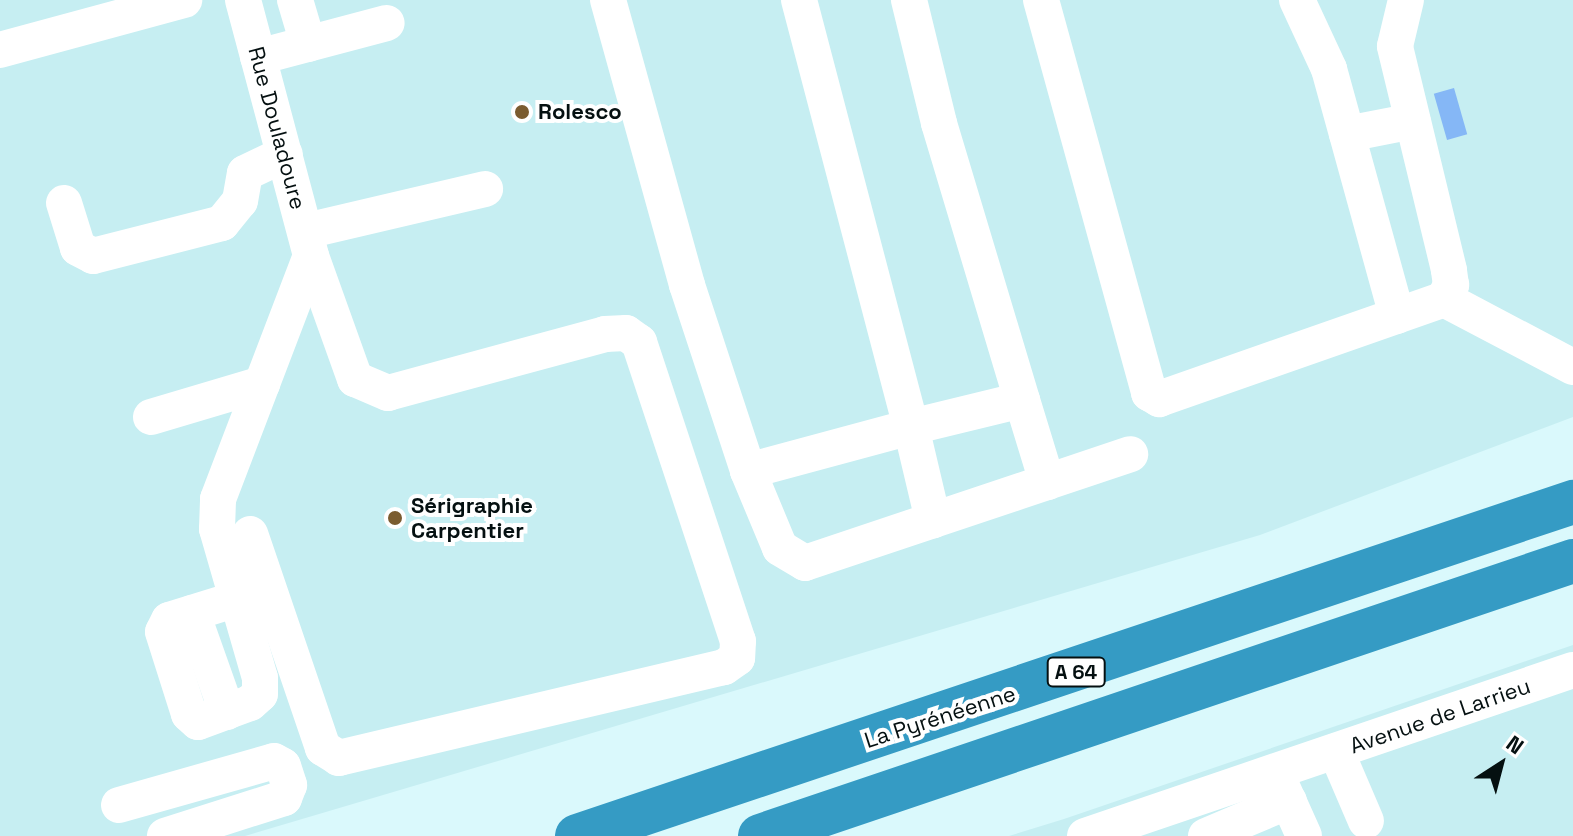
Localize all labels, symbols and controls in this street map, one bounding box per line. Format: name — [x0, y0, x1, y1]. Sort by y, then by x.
street label: Rue Douladoure — [243, 44, 311, 212]
place label: Rolesco — [538, 99, 622, 125]
marker: Rolesco — [513, 103, 531, 121]
place label: Sérigraphie Carpentier — [411, 492, 533, 544]
marker: Sérigraphie Carpentier — [386, 509, 404, 527]
road number: A 64 — [1046, 656, 1106, 688]
street label: Avenue de Larrieu — [1346, 673, 1534, 759]
street label: La Pyrénéenne — [861, 680, 1019, 754]
north arrow — [1461, 724, 1541, 804]
text: N — [1501, 729, 1529, 760]

